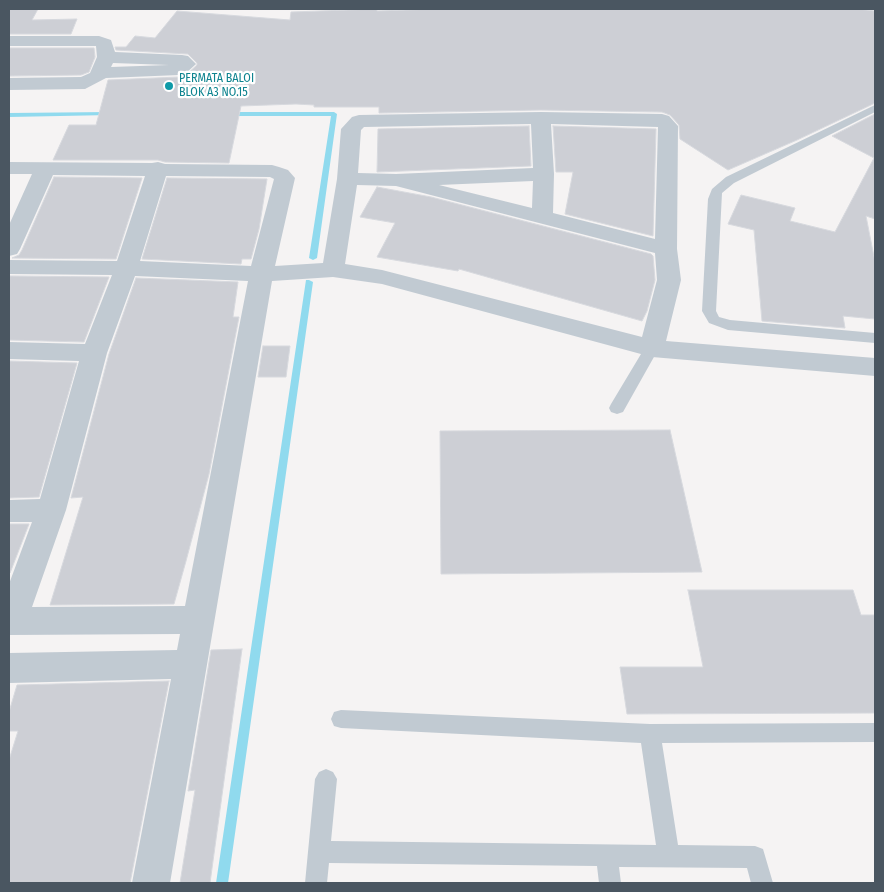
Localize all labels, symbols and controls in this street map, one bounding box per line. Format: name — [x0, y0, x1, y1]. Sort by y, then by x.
place label: PERMATA BALOI BLOK A3 NO.15 — [179, 72, 254, 100]
marker: PERMATA BALOI BLOK A3 NO.15 — [163, 80, 175, 92]

